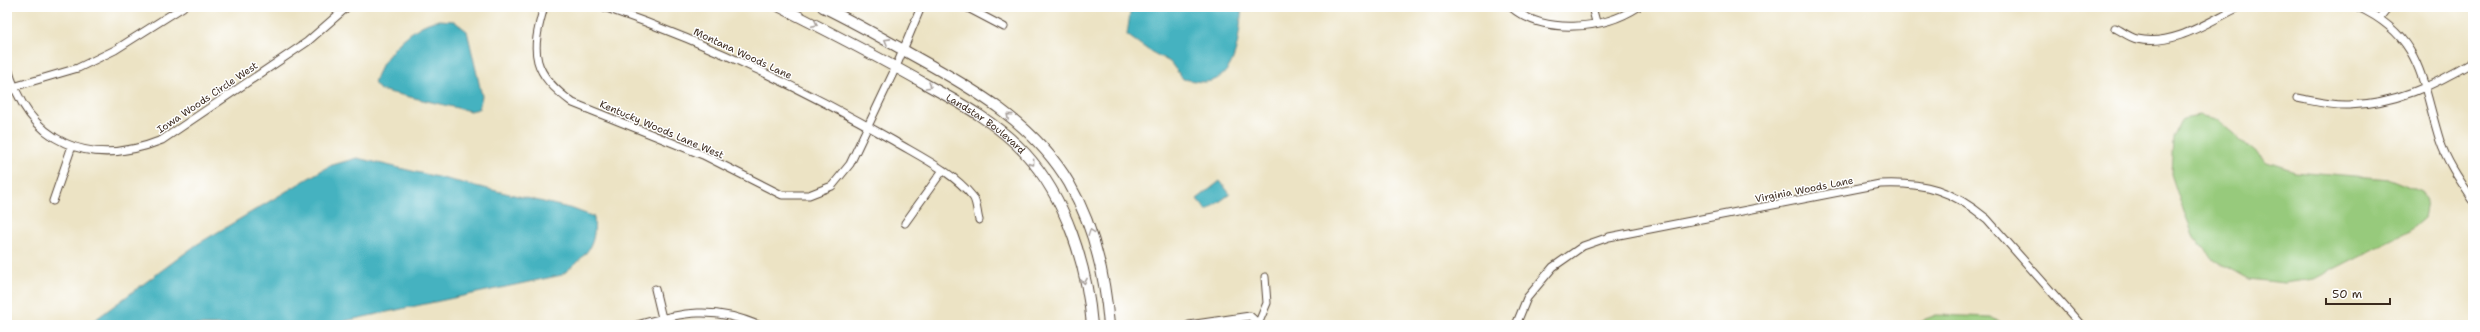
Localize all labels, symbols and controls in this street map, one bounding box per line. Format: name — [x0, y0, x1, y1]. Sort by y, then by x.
one-way arrow — [810, 19, 818, 27]
street label: Montana Woods Lane — [692, 25, 794, 82]
one-way arrow — [884, 38, 891, 46]
street label: Iowa Woods Circle West — [154, 59, 260, 136]
one-way arrow — [925, 81, 932, 88]
street label: Landstar Boulevard — [944, 91, 1029, 157]
street label: Kentucky Woods Lane West — [598, 97, 726, 162]
one-way arrow — [1006, 113, 1014, 121]
one-way arrow — [1027, 159, 1035, 166]
street label: Virginia Woods Lane — [1754, 174, 1855, 205]
one-way arrow — [1087, 229, 1096, 236]
one-way arrow — [1080, 277, 1088, 284]
scale bar — [2326, 280, 2390, 306]
text: 50 m — [2332, 286, 2362, 302]

